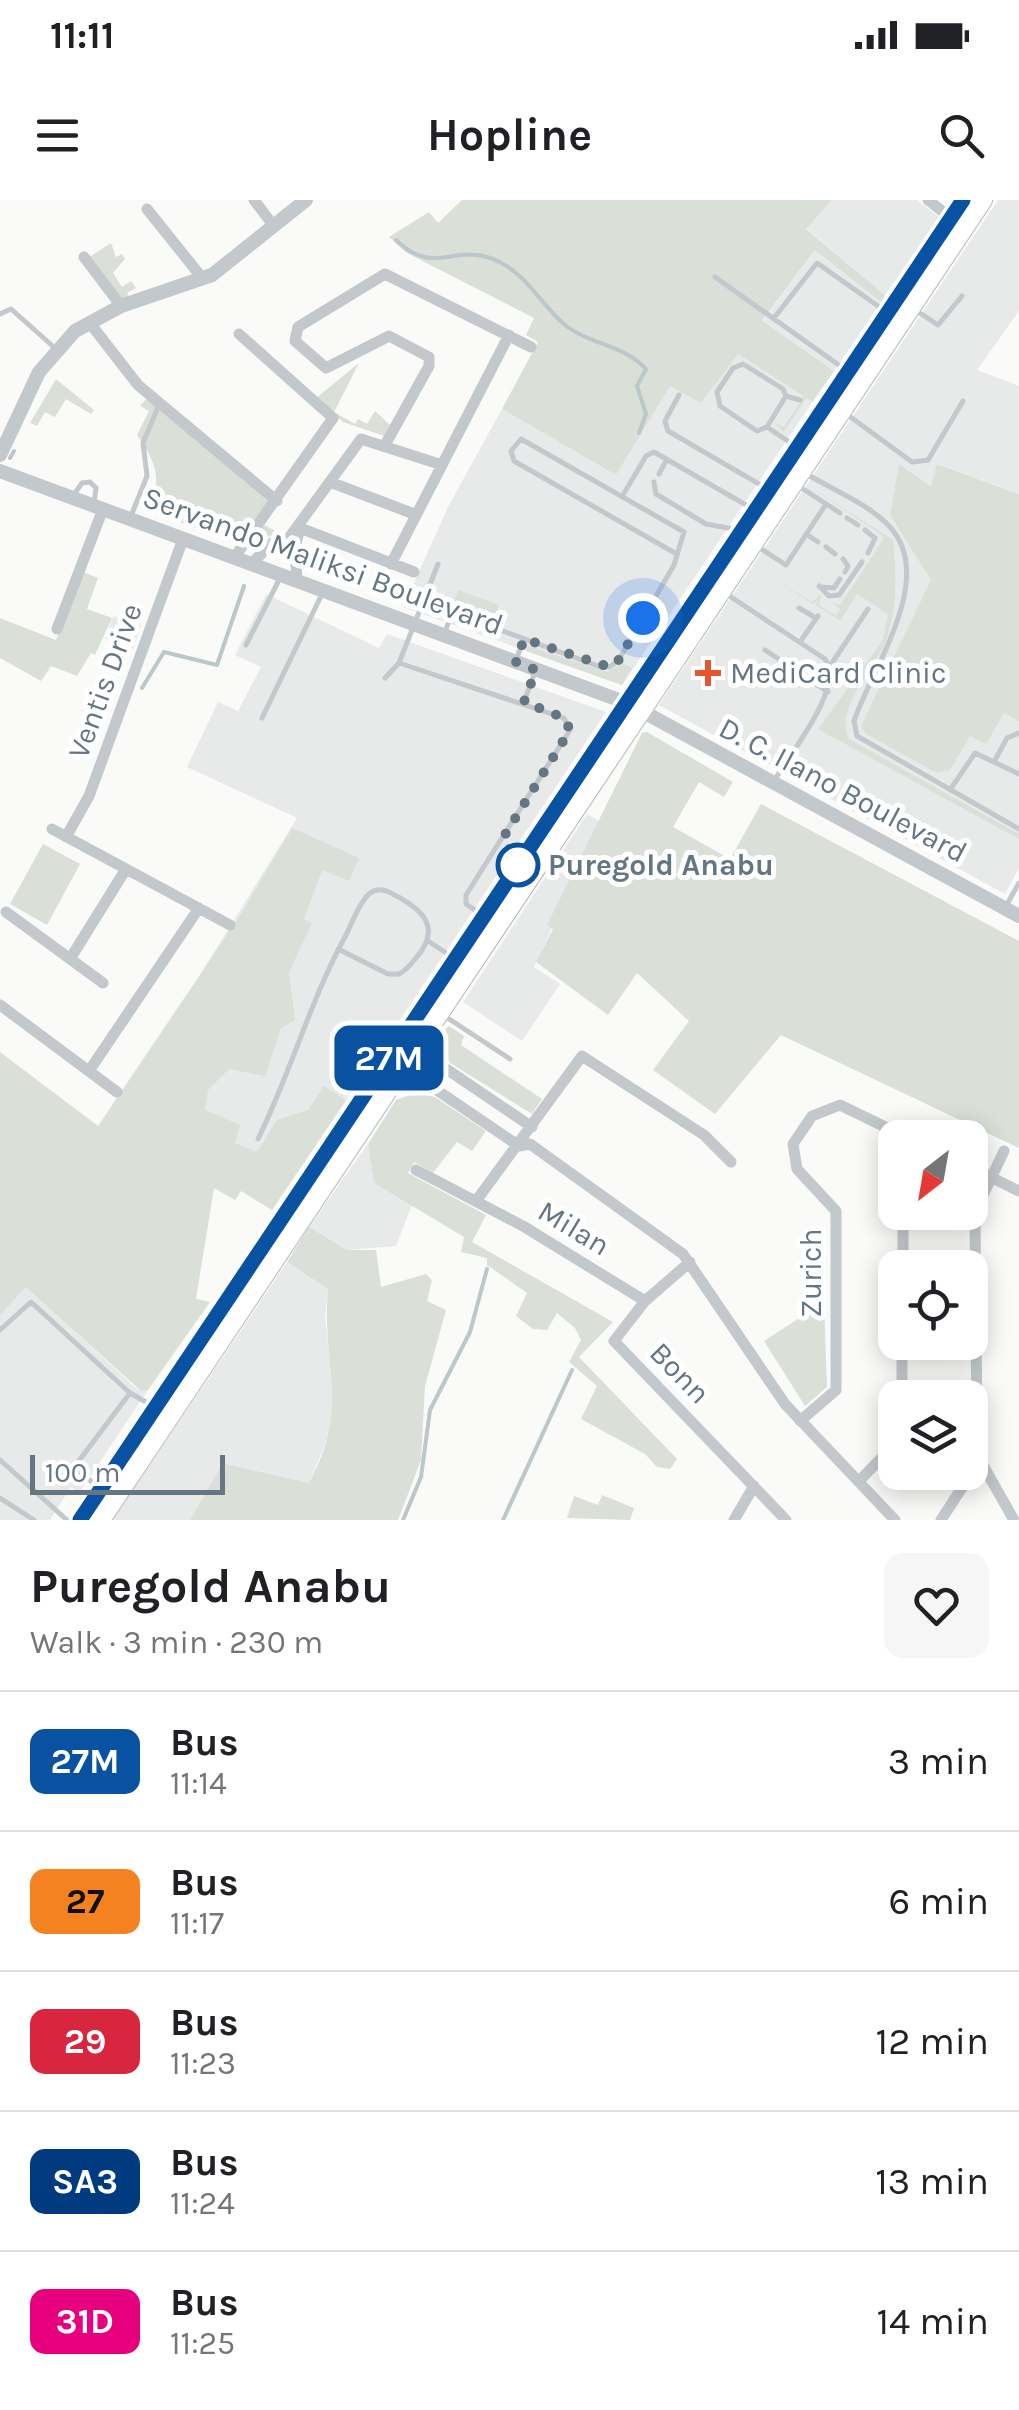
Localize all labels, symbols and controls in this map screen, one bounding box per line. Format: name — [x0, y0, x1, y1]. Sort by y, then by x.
text: 11:11 — [50, 13, 114, 58]
icon: menu — [30, 108, 85, 163]
icon: search — [934, 108, 989, 163]
text: Hopline — [427, 109, 592, 161]
street label: Servando Maliksi Boulevard — [138, 479, 508, 643]
your location — [618, 593, 668, 643]
street label: Ventis Drive — [60, 598, 150, 764]
place label: MediCard Clinic — [730, 655, 946, 691]
marker: MediCard Clinic — [695, 660, 721, 686]
street label: D. C. Ilano Boulevard — [713, 709, 973, 871]
marker: Puregold Anabu — [497, 844, 539, 886]
place label: Puregold Anabu — [548, 847, 774, 883]
line badge: 27M — [332, 1026, 446, 1090]
text: 27M — [354, 1038, 424, 1079]
north arrow — [878, 1120, 988, 1230]
map controls — [878, 1120, 988, 1490]
street label: Milan — [532, 1193, 616, 1263]
street label: Zurich — [793, 1228, 829, 1318]
button: locate — [878, 1250, 988, 1360]
street label: Bonn — [642, 1335, 718, 1411]
button: layers — [878, 1380, 988, 1490]
scale bar — [30, 1450, 225, 1494]
text: 100 m — [45, 1456, 120, 1489]
button: heart — [884, 1553, 989, 1658]
text: Puregold Anabu — [30, 1558, 391, 1614]
text: Walk · 3 min · 230 m — [30, 1624, 323, 1661]
text: Bus — [170, 1720, 239, 1765]
text: 3 min — [888, 1739, 989, 1784]
text: 27M — [50, 1741, 120, 1782]
text: 11:14 — [170, 1765, 227, 1802]
text: Bus — [170, 1860, 239, 1905]
text: 6 min — [888, 1879, 989, 1924]
text: 27 — [66, 1881, 104, 1922]
text: 11:17 — [170, 1905, 224, 1942]
text: Bus — [170, 2000, 239, 2045]
text: 12 min — [876, 2019, 989, 2064]
text: 29 — [64, 2021, 106, 2062]
text: 11:23 — [170, 2045, 236, 2082]
text: Bus — [170, 2140, 239, 2185]
text: 13 min — [875, 2159, 989, 2204]
text: SA3 — [52, 2161, 118, 2202]
text: 11:24 — [170, 2185, 235, 2222]
text: Bus — [170, 2280, 239, 2325]
text: 14 min — [876, 2299, 989, 2344]
text: 31D — [56, 2301, 114, 2342]
text: 11:25 — [170, 2325, 235, 2362]

